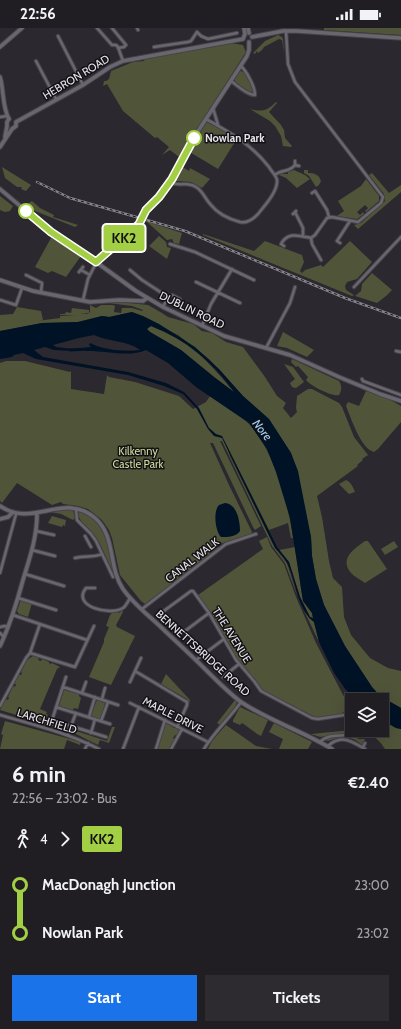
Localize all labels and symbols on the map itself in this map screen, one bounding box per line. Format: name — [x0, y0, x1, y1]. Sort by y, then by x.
street label: HEBRON ROAD — [40, 52, 112, 102]
marker: Nowlan Park — [186, 130, 202, 146]
place label: Nowlan Park — [205, 131, 265, 145]
unlabelled marker — [18, 203, 34, 219]
line badge: KK2 — [101, 225, 147, 251]
street label: DUBLIN ROAD — [157, 288, 227, 332]
water label: Nore — [249, 416, 276, 444]
park label: Kilkenny Castle Park — [113, 444, 163, 471]
street label: CANAL WALK — [162, 534, 222, 585]
street label: THE AVENUE — [209, 605, 255, 665]
street label: BENNETTSBRIDGE ROAD — [153, 607, 253, 699]
street label: MAPLE DRIVE — [140, 694, 206, 736]
street label: LARCHFIELD — [15, 705, 79, 737]

